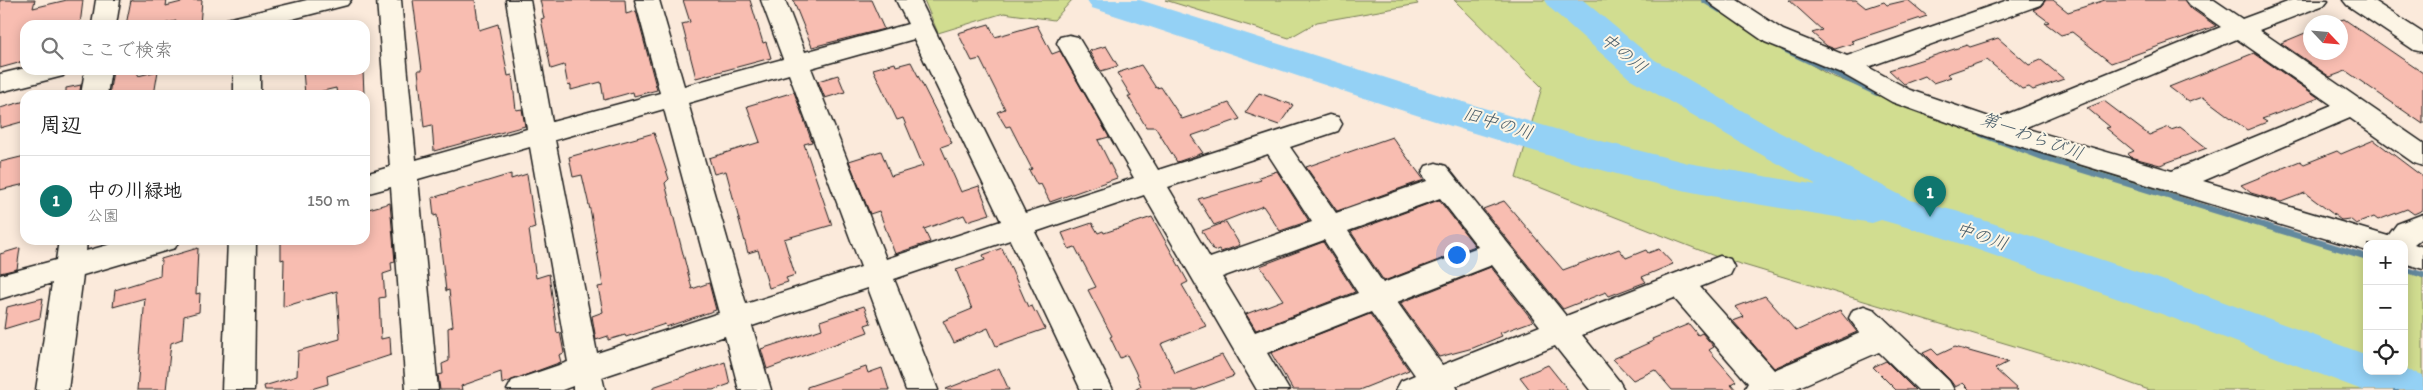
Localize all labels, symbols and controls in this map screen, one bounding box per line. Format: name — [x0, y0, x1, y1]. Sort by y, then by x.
north arrow — [2303, 15, 2348, 60]
search box — [20, 20, 370, 75]
water label: 中の川 — [1596, 27, 1652, 79]
icon: search — [38, 34, 66, 62]
text: ここで検索 — [78, 38, 173, 61]
water label: 旧中の川 — [1460, 102, 1536, 144]
water label: 第一わらび川 — [1977, 107, 2087, 165]
text: 周辺 — [40, 112, 82, 137]
pin: 1 — [1914, 176, 1946, 217]
text: 中の川緑地 — [87, 179, 182, 202]
text: 1 — [52, 191, 60, 210]
text: 150 m — [307, 191, 350, 210]
text: 公園 — [87, 206, 119, 225]
water label: 中の川 — [1953, 217, 2011, 255]
map controls — [2363, 240, 2408, 375]
button: + — [2363, 240, 2408, 285]
your location — [1444, 242, 1470, 268]
button: − — [2363, 285, 2408, 330]
button: locate — [2363, 330, 2408, 375]

